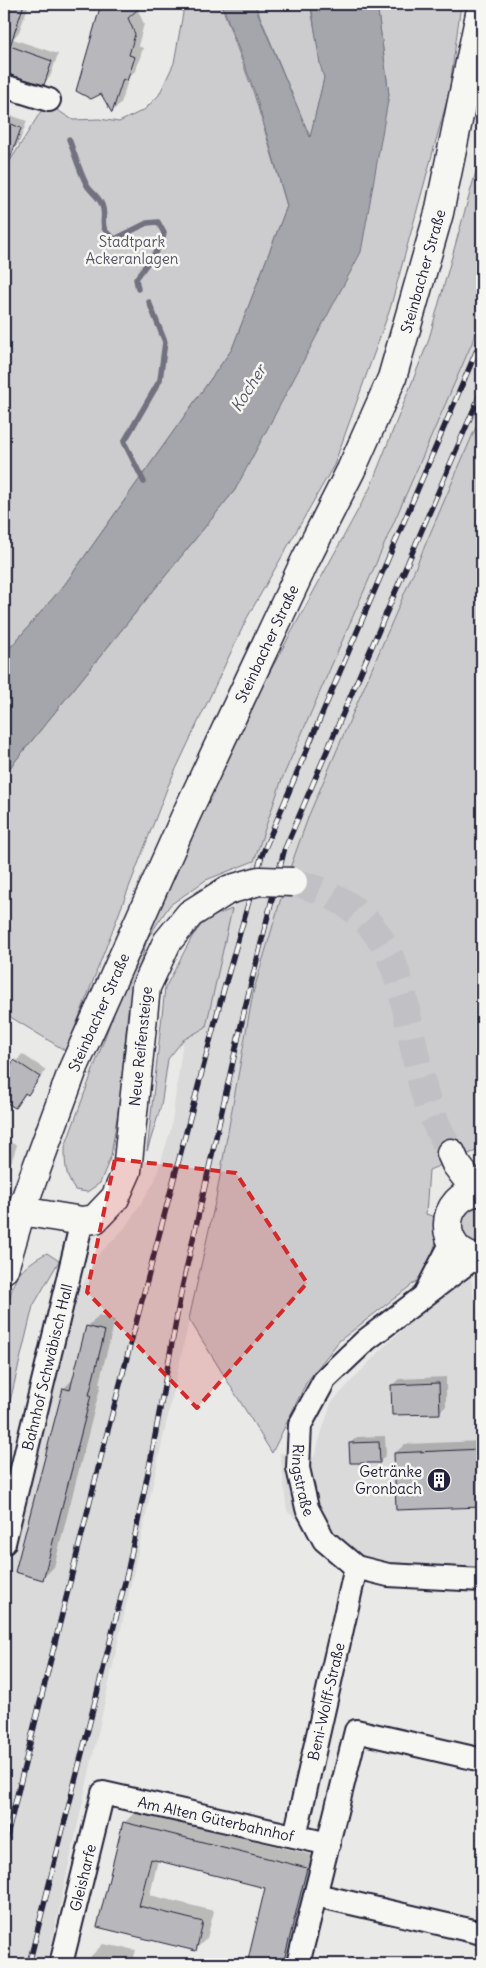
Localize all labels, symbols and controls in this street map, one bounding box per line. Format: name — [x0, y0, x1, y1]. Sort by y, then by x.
street label: Steinbacher Straße — [396, 207, 449, 335]
park label: Stadtpark Ackeranlagen — [85, 232, 179, 268]
water label: Kocher — [226, 359, 271, 415]
street label: Steinbacher Straße — [231, 582, 302, 706]
street label: Steinbacher Straße — [64, 950, 133, 1074]
street label: Neue Reifensteige — [124, 985, 156, 1107]
street label: Bahnhof Schwäbisch Hall — [17, 1282, 76, 1452]
street label: Ringstraße — [288, 1444, 319, 1519]
place label: Getränke Gronbach — [355, 1462, 422, 1498]
building icon: Getränke Gronbach — [426, 1467, 452, 1493]
street label: Beni-Wolff-Straße — [303, 1641, 348, 1762]
street label: Am Alten Güterbahnhof — [136, 1792, 297, 1846]
street label: Gleisharfe — [65, 1842, 100, 1913]

